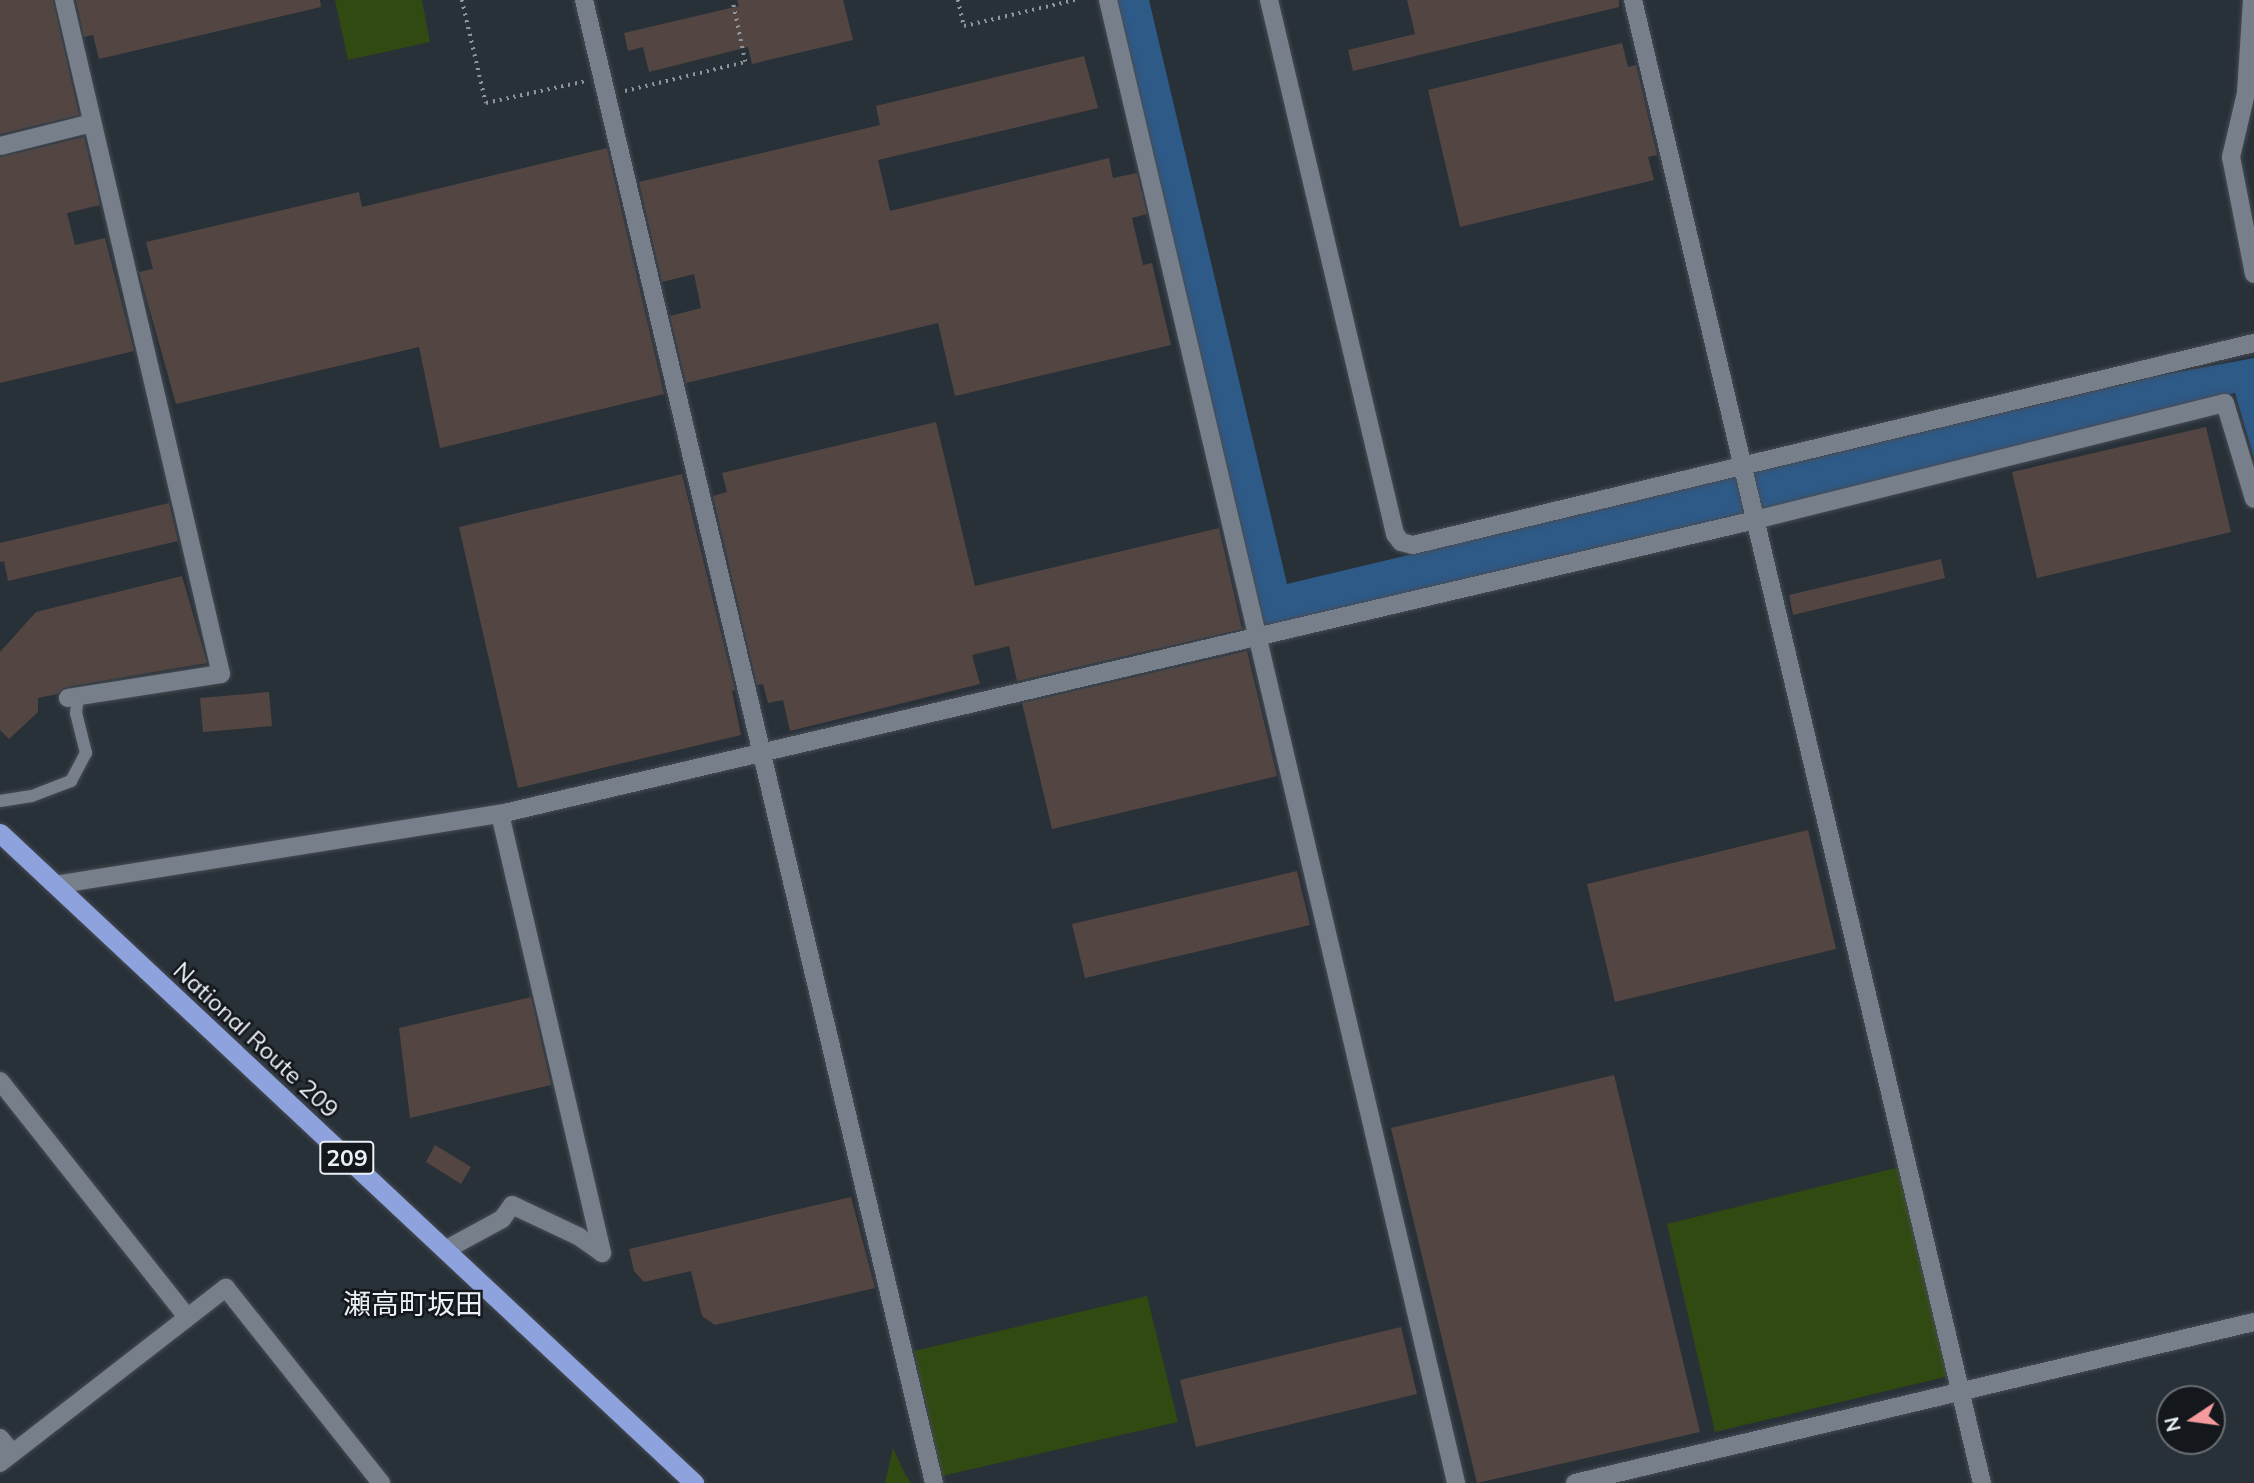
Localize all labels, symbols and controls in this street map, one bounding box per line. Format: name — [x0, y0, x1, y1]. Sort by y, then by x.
street label: National Route 209 — [167, 956, 345, 1124]
road number: 209 — [319, 1138, 375, 1177]
district label: 瀬高町坂田 — [343, 1287, 483, 1321]
north arrow — [2156, 1385, 2226, 1455]
text: N — [2159, 1415, 2186, 1434]

